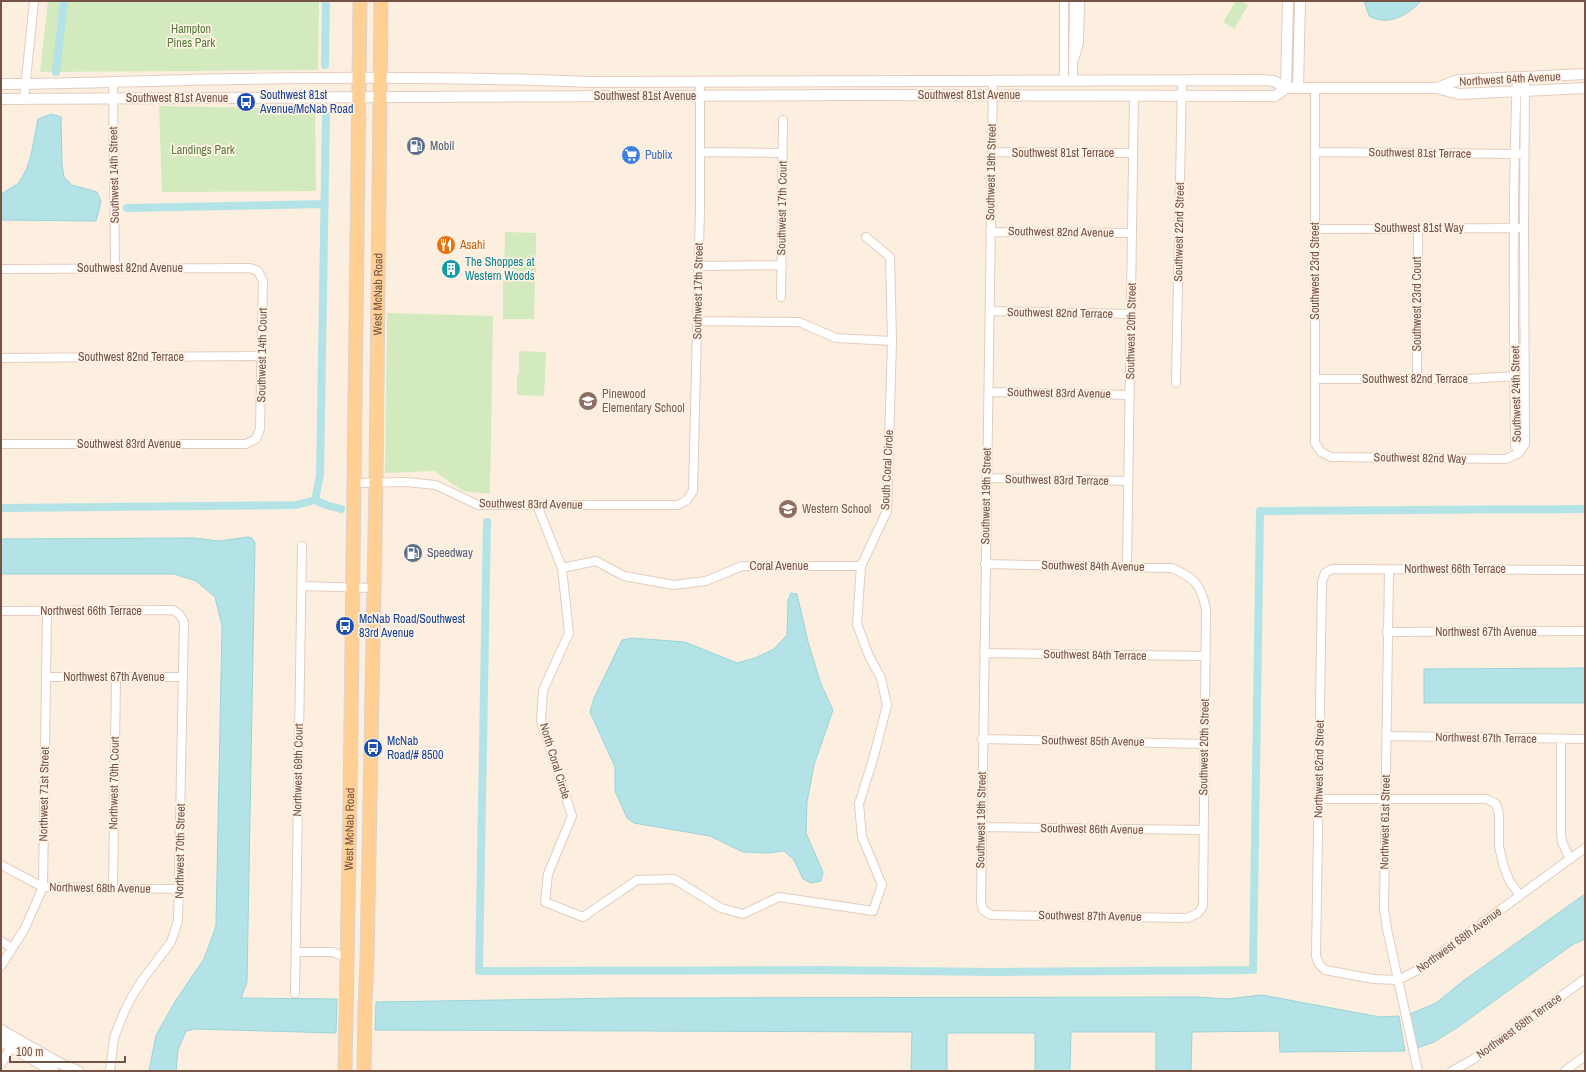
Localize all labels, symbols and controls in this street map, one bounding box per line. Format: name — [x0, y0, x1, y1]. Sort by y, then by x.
park label: Hampton Pines Park — [167, 21, 215, 51]
street label: Northwest 64th Avenue — [1459, 68, 1561, 90]
place label: Southwest 81st Avenue/McNab Road — [259, 87, 353, 117]
street label: Southwest 81st Avenue — [918, 87, 1020, 103]
street label: Southwest 81st Avenue — [594, 88, 696, 104]
street label: Southwest 81st Avenue — [126, 90, 228, 106]
bus stop icon: Southwest 81st Avenue/McNab Road — [235, 91, 257, 113]
street label: Southwest 19th Street — [982, 123, 1000, 221]
street label: Southwest 14th Street — [105, 126, 123, 224]
fuel station icon: Mobil — [405, 135, 427, 157]
place label: Mobil — [430, 138, 454, 154]
park label: Landings Park — [171, 142, 235, 158]
supermarket icon: Publix — [620, 144, 642, 166]
street label: Southwest 81st Terrace — [1369, 144, 1471, 162]
street label: Southwest 81st Terrace — [1012, 145, 1114, 161]
place label: Publix — [645, 147, 672, 163]
street label: Southwest 17th Court — [773, 160, 791, 255]
street label: Southwest 22nd Street — [1170, 182, 1188, 282]
street label: Southwest 81st Way — [1374, 220, 1464, 236]
street label: Southwest 23rd Street — [1307, 222, 1323, 320]
street label: Southwest 82nd Avenue — [1008, 223, 1114, 241]
restaurant icon: Asahi — [435, 234, 457, 256]
place label: Asahi — [459, 237, 485, 253]
street label: Southwest 17th Street — [689, 242, 707, 340]
street label: West McNab Road — [370, 253, 386, 336]
place label: The Shoppes at Western Woods — [465, 254, 535, 284]
street label: Southwest 23rd Court — [1409, 256, 1425, 352]
building icon: The Shoppes at Western Woods — [440, 258, 462, 280]
street label: Southwest 82nd Avenue — [77, 260, 183, 276]
street label: Southwest 20th Street — [1122, 282, 1140, 380]
street label: Southwest 82nd Terrace — [1007, 304, 1113, 322]
street label: Southwest 14th Court — [253, 307, 271, 402]
street label: Southwest 24th Street — [1507, 345, 1525, 443]
street label: Southwest 82nd Terrace — [78, 349, 184, 365]
street label: Southwest 82nd Terrace — [1362, 371, 1468, 387]
street label: Southwest 83rd Avenue — [1007, 384, 1111, 402]
place label: Pinewood Elementary School — [602, 386, 685, 416]
school or university icon: Pinewood Elementary School — [577, 390, 599, 412]
street label: South Coral Circle — [877, 429, 897, 511]
street label: Southwest 83rd Avenue — [77, 436, 181, 452]
street label: Southwest 19th Street — [977, 447, 995, 545]
street label: Southwest 82nd Way — [1374, 449, 1467, 467]
street label: Southwest 83rd Terrace — [1005, 471, 1109, 489]
street label: Southwest 83rd Avenue — [479, 495, 583, 513]
school or university icon: Western School — [777, 498, 799, 520]
place label: Western School — [802, 501, 871, 517]
fuel station icon: Speedway — [402, 542, 424, 564]
place label: Speedway — [427, 545, 473, 561]
street label: Southwest 84th Avenue — [1041, 557, 1145, 575]
street label: Coral Avenue — [750, 558, 808, 574]
street label: Northwest 66th Terrace — [1404, 561, 1506, 577]
street label: Northwest 66th Terrace — [40, 603, 142, 619]
place label: McNab Road/Southwest 83rd Avenue — [359, 611, 465, 641]
bus stop icon: McNab Road/Southwest 83rd Avenue — [334, 615, 356, 637]
street label: Northwest 67th Avenue — [1435, 624, 1537, 640]
street label: Southwest 84th Terrace — [1043, 646, 1147, 664]
street label: Northwest 67th Avenue — [63, 669, 165, 685]
street label: Southwest 20th Street — [1195, 698, 1213, 796]
street label: Northwest 62nd Street — [1310, 720, 1328, 818]
street label: North Coral Circle — [536, 721, 574, 801]
street label: Northwest 69th Court — [289, 723, 307, 817]
street label: Northwest 67th Terrace — [1435, 729, 1537, 747]
street label: Southwest 85th Avenue — [1041, 732, 1145, 750]
place label: McNab Road/# 8500 — [387, 733, 443, 763]
street label: Northwest 70th Court — [105, 736, 123, 830]
bus stop icon: McNab Road/# 8500 — [362, 737, 384, 759]
street label: Northwest 71st Street — [35, 746, 53, 841]
street label: Southwest 19th Street — [972, 771, 990, 869]
street label: Northwest 61st Street — [1376, 774, 1394, 869]
street label: West McNab Road — [341, 788, 358, 870]
street label: Northwest 70th Street — [171, 803, 189, 899]
street label: Southwest 86th Avenue — [1040, 820, 1144, 838]
street label: Northwest 68th Avenue — [49, 879, 151, 897]
street label: Northwest 68th Avenue — [1413, 904, 1505, 976]
street label: Southwest 87th Avenue — [1038, 907, 1142, 925]
street label: Northwest 68th Terrace — [1473, 990, 1565, 1062]
scale bar — [10, 1038, 125, 1064]
text: 100 m — [16, 1044, 43, 1060]

